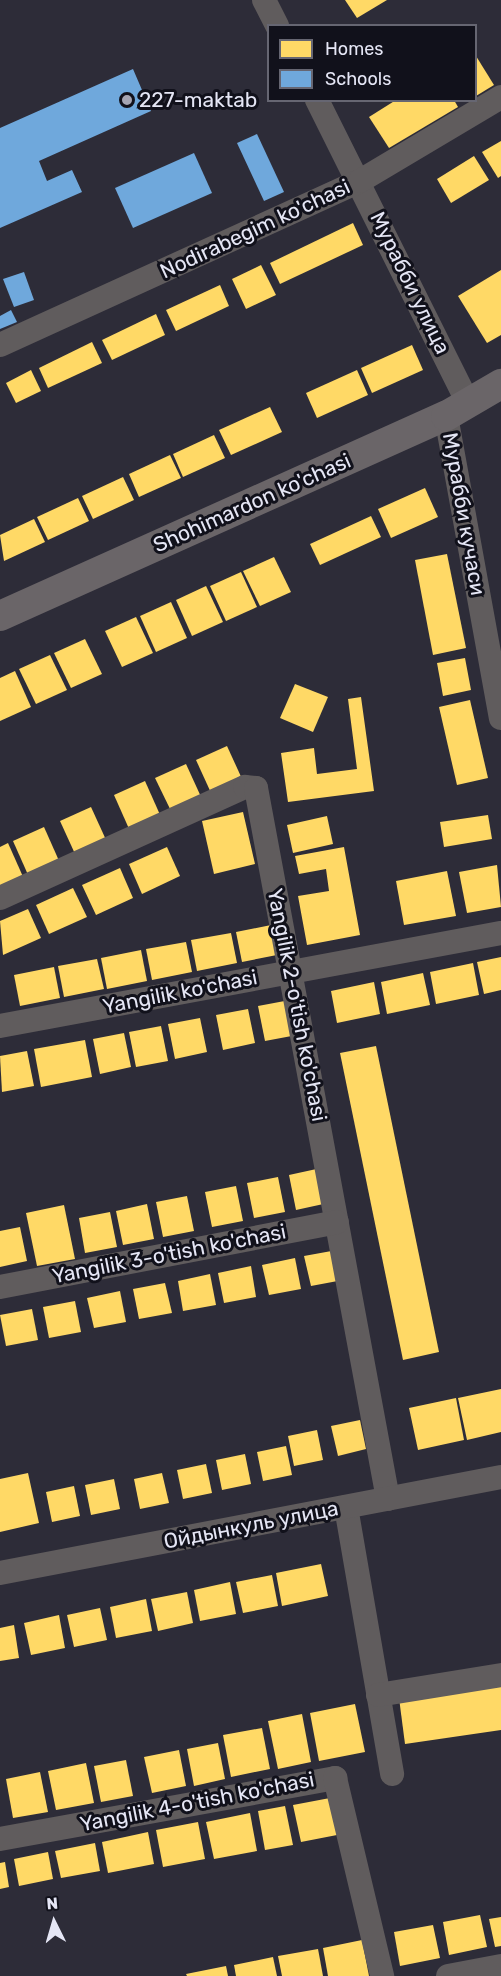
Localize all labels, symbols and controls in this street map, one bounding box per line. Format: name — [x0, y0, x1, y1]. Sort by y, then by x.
legend — [267, 24, 477, 102]
text: Homes — [325, 38, 383, 60]
text: Schools — [325, 68, 391, 90]
place label: 227-maktab — [139, 87, 257, 113]
marker: 227-maktab — [120, 93, 134, 107]
street label: Nodirabegim ko'chasi — [156, 174, 354, 284]
street label: Мурабби улица — [365, 208, 455, 358]
street label: Мурабби кучаси — [437, 431, 491, 597]
street label: Shohimardon ko'chasi — [149, 448, 355, 558]
street label: Yangilik 2-o'tish ko'chasi — [262, 886, 332, 1124]
street label: Yangilik ko'chasi — [100, 965, 260, 1019]
street label: Yangilik 3-o'tish ko'chasi — [50, 1219, 288, 1289]
street label: Ойдынкуль улица — [161, 1496, 341, 1554]
street label: Yangilik 4-o'tish ko'chasi — [78, 1767, 316, 1837]
north arrow — [24, 1892, 84, 1952]
text: N — [46, 1894, 59, 1914]

